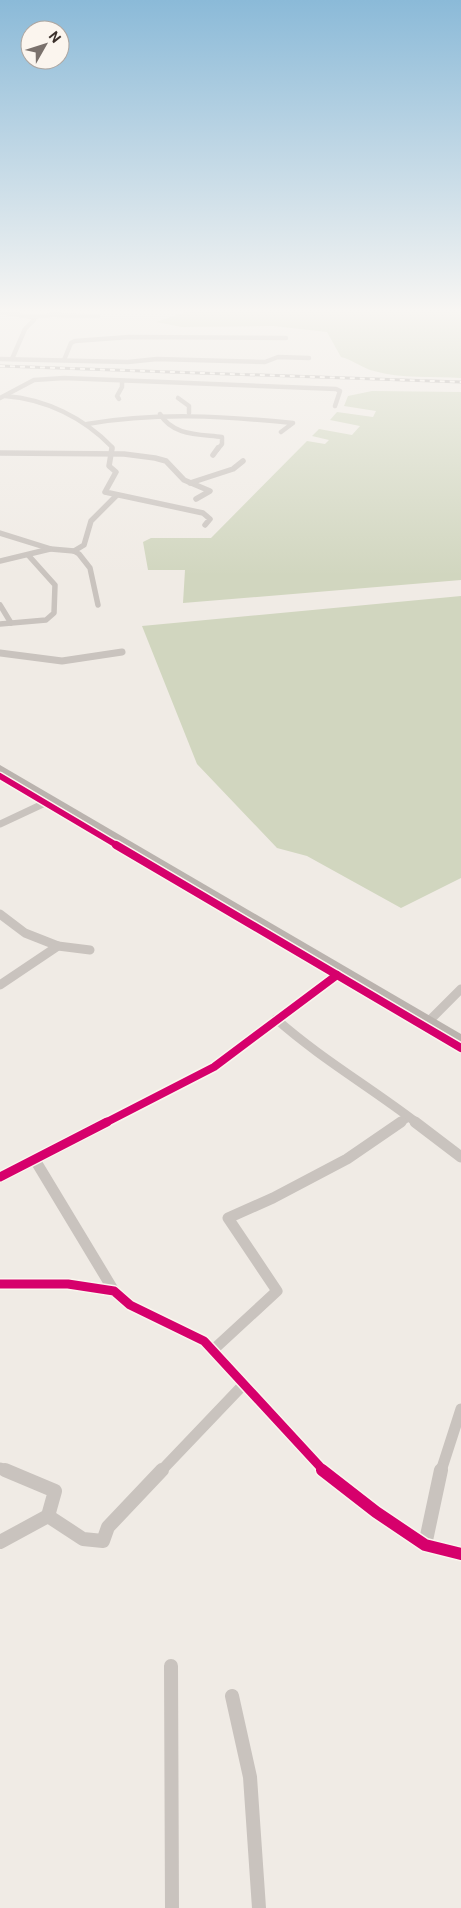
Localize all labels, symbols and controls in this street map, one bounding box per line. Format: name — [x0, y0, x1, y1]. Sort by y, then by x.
north arrow — [20, 20, 70, 70]
text: N — [46, 28, 64, 46]

